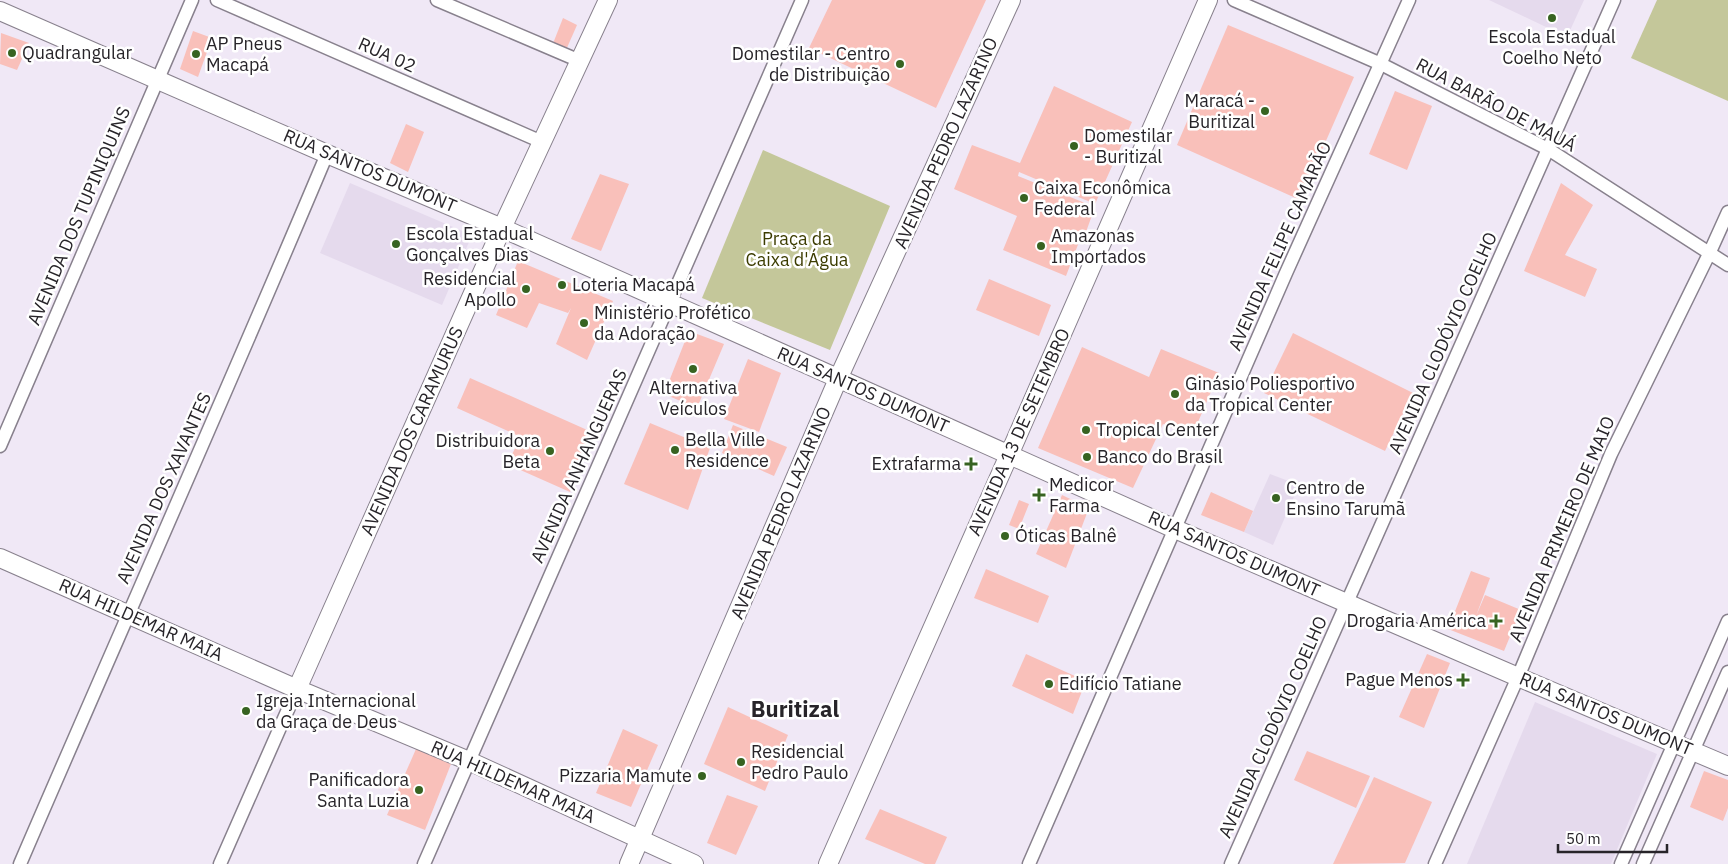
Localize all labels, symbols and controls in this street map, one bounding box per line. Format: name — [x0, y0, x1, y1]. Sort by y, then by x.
marker: Escola Estadual Coelho Neto — [1546, 12, 1558, 24]
place label: Escola Estadual Coelho Neto — [1488, 25, 1616, 69]
place label: AP Pneus Macapá — [206, 32, 283, 76]
street label: RUA 02 — [355, 32, 420, 77]
street label: AVENIDA PEDRO LAZARINO — [889, 34, 1003, 252]
place label: Quadrangular — [22, 41, 133, 64]
place label: Domestilar - Centro de Distribuição — [732, 42, 890, 86]
marker: Quadrangular — [6, 47, 18, 59]
marker: AP Pneus Macapá — [190, 48, 202, 60]
street label: RUA BARÃO DE MAUÁ — [1412, 53, 1581, 157]
marker: Domestilar - Centro de Distribuição — [894, 58, 906, 70]
place label: Maracá - Buritizal — [1185, 89, 1255, 133]
street label: AVENIDA DOS TUPINIQUINS — [22, 103, 135, 329]
marker: Maracá - Buritizal — [1259, 105, 1271, 117]
street label: RUA SANTOS DUMONT — [280, 124, 460, 217]
place label: Domestilar - Buritizal — [1084, 124, 1173, 168]
street label: AVENIDA FELIPE CAMARÃO — [1223, 138, 1336, 354]
marker: Domestilar - Buritizal — [1068, 140, 1080, 152]
place label: Caixa Econômica Federal — [1034, 176, 1171, 220]
marker: Caixa Econômica Federal — [1018, 192, 1030, 204]
place label: Escola Estadual Gonçalves Dias — [406, 222, 533, 266]
place label: Amazonas Importados — [1051, 224, 1146, 268]
park label: Praça da Caixa d'Água — [746, 227, 849, 271]
street label: AVENIDA CLODÓVIO COELHO — [1383, 228, 1502, 457]
marker: Escola Estadual Gonçalves Dias — [390, 238, 402, 250]
marker: Amazonas Importados — [1035, 240, 1047, 252]
place label: Residencial Apollo — [423, 267, 516, 311]
place label: Loteria Macapá — [572, 273, 695, 296]
marker: Loteria Macapá — [556, 279, 568, 291]
marker: Residencial Apollo — [520, 283, 532, 295]
place label: Ministério Profético da Adoração — [594, 301, 751, 345]
marker: Ministério Profético da Adoração — [578, 317, 590, 329]
street label: AVENIDA DOS CARAMURUS — [355, 323, 468, 539]
street label: AVENIDA 13 DE SETEMBRO — [962, 324, 1075, 539]
street label: RUA SANTOS DUMONT — [774, 341, 953, 438]
marker: Alternativa Veículos — [687, 363, 699, 375]
street label: AVENIDA ANHANGUERAS — [525, 365, 632, 566]
place label: Ginásio Poliesportivo da Tropical Center — [1185, 372, 1355, 416]
place label: Alternativa Veículos — [649, 376, 737, 420]
marker: Ginásio Poliesportivo da Tropical Center — [1169, 388, 1181, 400]
street label: AVENIDA DOS XAVANTES — [111, 389, 216, 587]
street label: AVENIDA PEDRO LAZARINO — [725, 403, 836, 623]
street label: AVENIDA PRIMEIRO DE MAIO — [1503, 412, 1620, 645]
place label: Tropical Center — [1096, 418, 1219, 441]
marker: Tropical Center — [1080, 424, 1092, 436]
place label: Bella Ville Residence — [685, 428, 769, 472]
place label: Distribuidora Beta — [436, 429, 540, 473]
marker: Bella Ville Residence — [669, 444, 681, 456]
marker: Distribuidora Beta — [544, 445, 556, 457]
place label: Banco do Brasil — [1097, 445, 1223, 468]
marker: Banco do Brasil — [1081, 451, 1093, 463]
place label: Extrafarma — [872, 452, 961, 475]
marker: Extrafarma — [965, 458, 977, 470]
place label: Medicor Farma — [1049, 473, 1114, 517]
place label: Centro de Ensino Tarumã — [1286, 476, 1406, 520]
marker: Medicor Farma — [1033, 489, 1045, 501]
marker: Centro de Ensino Tarumã — [1270, 492, 1282, 504]
street label: RUA SANTOS DUMONT — [1145, 505, 1324, 602]
place label: Óticas Balnê — [1015, 524, 1117, 547]
marker: Óticas Balnê — [999, 530, 1011, 542]
street label: RUA HILDEMAR MAIA — [55, 573, 227, 666]
place label: Drogaria América — [1346, 609, 1486, 632]
street label: AVENIDA CLODÓVIO COELHO — [1213, 612, 1332, 841]
marker: Drogaria América — [1490, 615, 1502, 627]
street label: RUA SANTOS DUMONT — [1516, 667, 1696, 760]
place label: Pague Menos — [1345, 668, 1453, 691]
place label: Edifício Tatiane — [1059, 672, 1182, 695]
marker: Pague Menos — [1457, 674, 1469, 686]
marker: Edifício Tatiane — [1043, 678, 1055, 690]
place label: Igreja Internacional da Graça de Deus — [256, 689, 416, 733]
district label: Buritizal — [751, 694, 839, 723]
marker: Igreja Internacional da Graça de Deus — [240, 705, 252, 717]
street label: RUA HILDEMAR MAIA — [427, 735, 599, 828]
place label: Residencial Pedro Paulo — [751, 740, 848, 784]
marker: Residencial Pedro Paulo — [735, 756, 747, 768]
place label: Pizzaria Mamute — [559, 764, 692, 787]
place label: Panificadora Santa Luzia — [308, 768, 409, 812]
marker: Pizzaria Mamute — [696, 770, 708, 782]
marker: Panificadora Santa Luzia — [413, 784, 425, 796]
scale bar — [1558, 822, 1667, 854]
text: 50 m — [1566, 829, 1601, 848]

